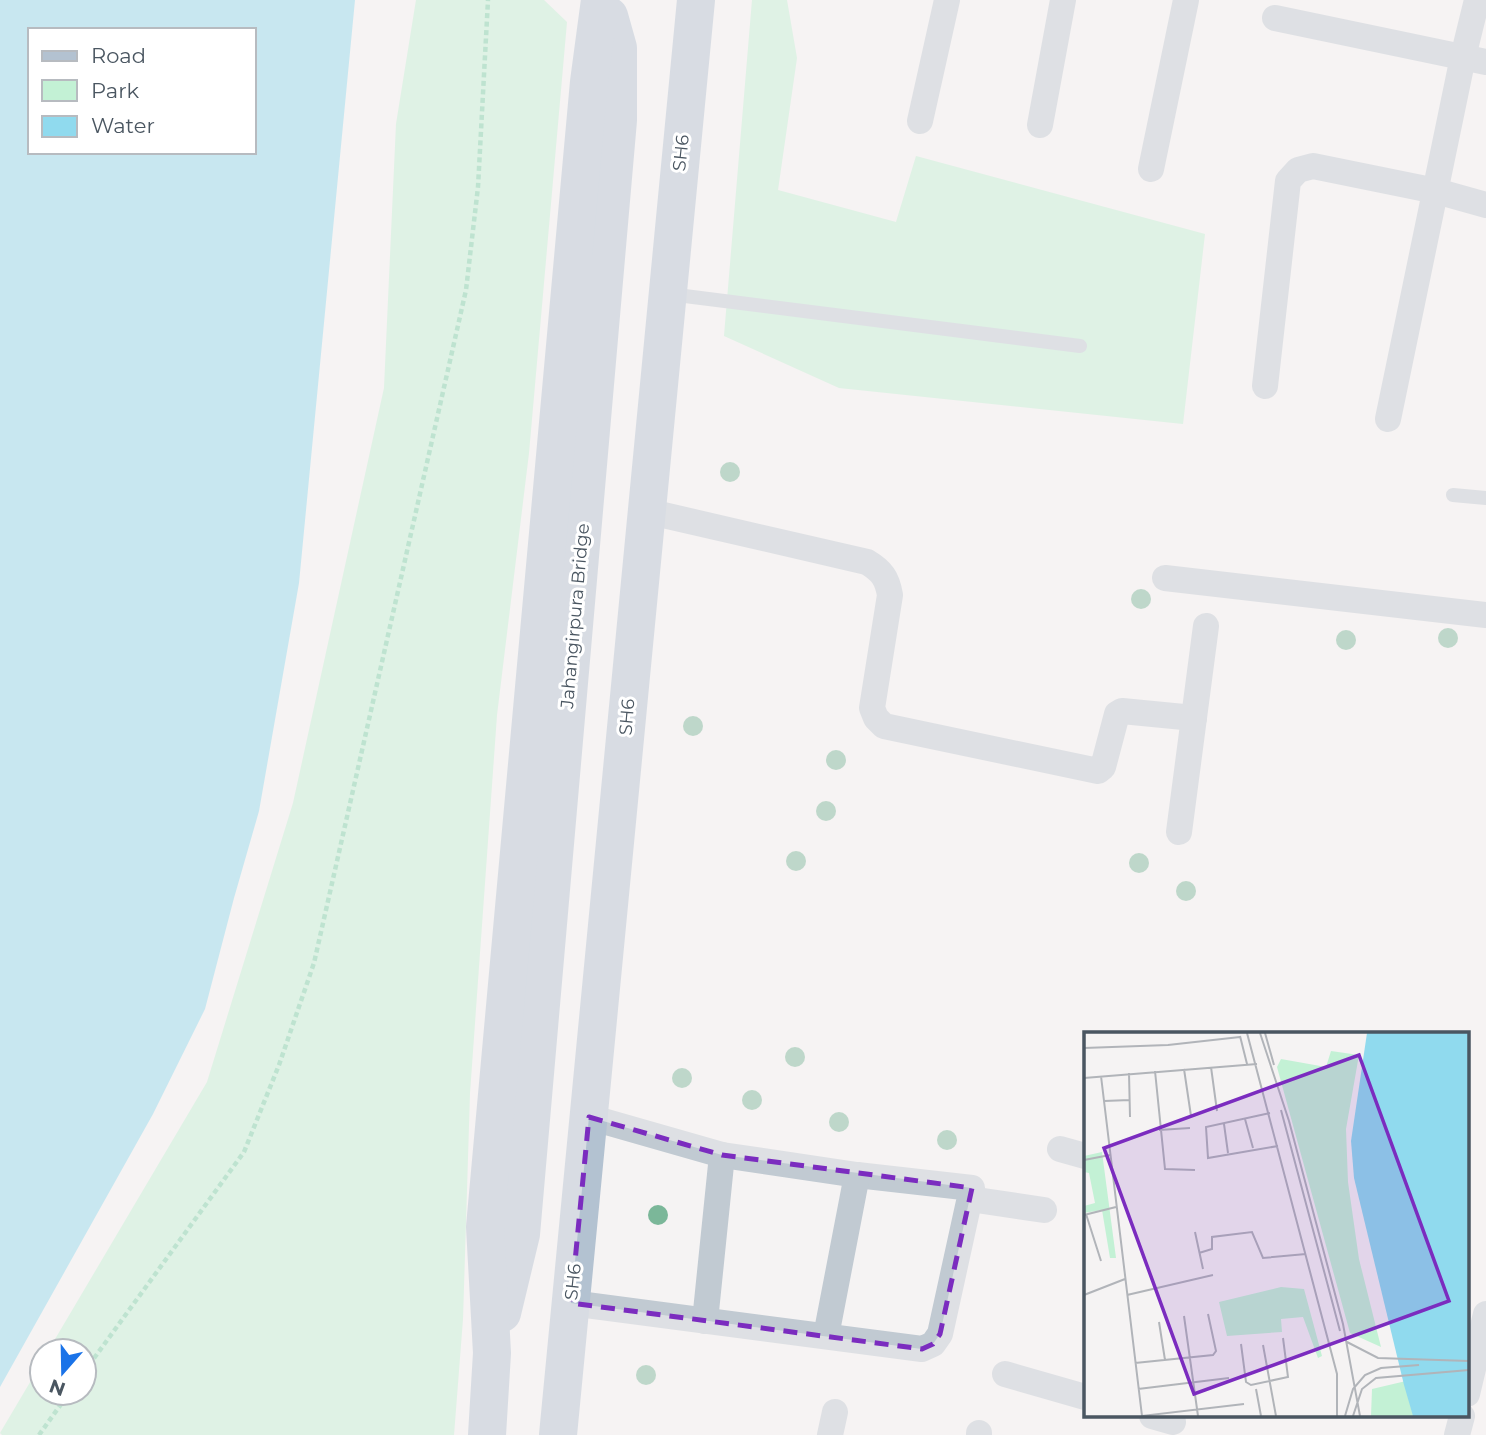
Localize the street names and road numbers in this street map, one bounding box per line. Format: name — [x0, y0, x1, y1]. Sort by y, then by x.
street label: SH6 — [668, 134, 694, 172]
street label: Jahangirpura Bridge — [556, 522, 594, 711]
street label: SH6 — [614, 698, 640, 736]
street label: SH6 — [560, 1263, 586, 1301]

